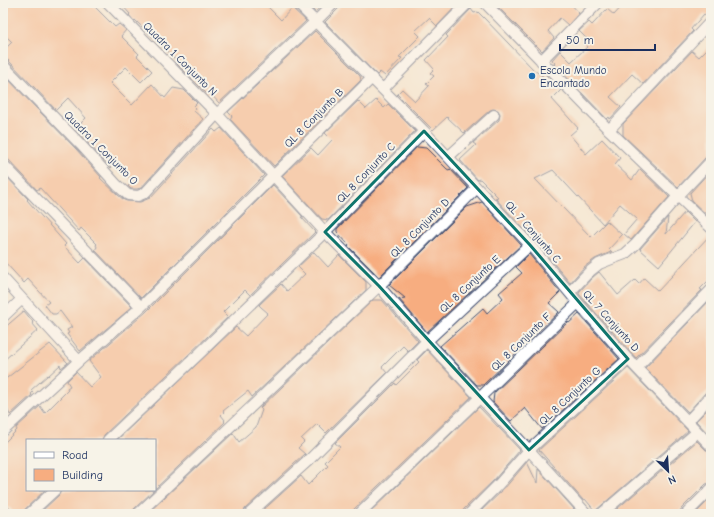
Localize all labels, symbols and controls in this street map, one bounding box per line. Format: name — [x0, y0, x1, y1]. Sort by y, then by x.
street label: Quadra 1 Conjunto N — [140, 19, 220, 99]
scale bar — [560, 26, 655, 52]
text: 50 m — [566, 33, 594, 47]
place label: Escola Mundo Encantado — [540, 64, 607, 90]
marker: Escola Mundo Encantado — [527, 71, 537, 81]
street label: QL 8 Conjunto B — [282, 86, 346, 150]
street label: Quadra 1 Conjunto O — [61, 108, 141, 188]
street label: QL 8 Conjunto C — [334, 140, 398, 206]
street label: QL 8 Conjunto D — [388, 196, 452, 260]
street label: QL 7 Conjunto C — [503, 198, 564, 266]
street label: QL 8 Conjunto E — [437, 252, 503, 315]
street label: QL 7 Conjunto D — [580, 288, 642, 354]
street label: QL 8 Conjunto F — [488, 310, 554, 374]
street label: QL 8 Conjunto G — [537, 364, 604, 428]
legend — [26, 439, 156, 491]
text: Road — [62, 448, 88, 462]
north arrow — [648, 451, 688, 491]
text: Building — [62, 468, 103, 482]
text: N — [666, 472, 678, 487]

